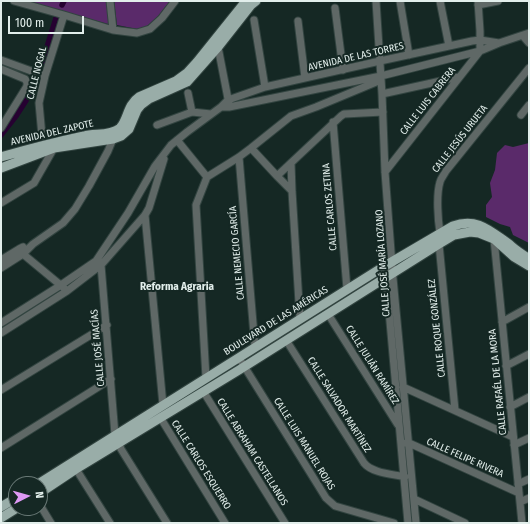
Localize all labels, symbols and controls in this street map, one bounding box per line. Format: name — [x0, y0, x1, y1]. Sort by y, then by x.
scale bar — [10, 8, 86, 34]
text: 100 m — [15, 16, 44, 30]
street label: AVENIDA DE LAS TORRES — [307, 40, 405, 74]
street label: CALLE NOGAL — [25, 45, 49, 101]
street label: CALLE LUIS CABRERA — [398, 65, 458, 137]
street label: CALLE JESÚS URUETA — [430, 103, 490, 175]
street label: AVENIDA DEL ZAPOTE — [9, 118, 95, 148]
street label: CALLE CARLOS ZETINA — [320, 163, 340, 251]
street label: CALLE NEMECIO GARCÍA — [227, 205, 247, 301]
street label: CALLE JOSÉ MARÍA LOZANO — [373, 209, 393, 317]
street label: CALLE ROQUE GONZÁLEZ — [426, 278, 448, 378]
district label: Reforma Agraria — [140, 280, 214, 294]
street label: BOULEVARD DE LAS AMÉRICAS — [222, 284, 330, 358]
street label: CALLE JOSÉ MACÍAS — [89, 309, 107, 387]
street label: CALLE JULIÁN RAMÍREZ — [343, 323, 401, 407]
street label: CALLE RAFAÉL DE LA MORA — [486, 328, 510, 436]
street label: CALLE SALVADOR MARTÍNEZ — [305, 355, 373, 455]
street label: CALLE ABRAHAM CASTELLANOS — [214, 396, 290, 508]
street label: CALLE LUIS MANUEL ROJAS — [271, 396, 337, 492]
street label: CALLE CARLOS ESQUERRO — [169, 418, 233, 512]
street label: CALLE FELIPE RIVERA — [425, 436, 505, 480]
north arrow — [8, 476, 48, 516]
text: N — [33, 491, 46, 499]

